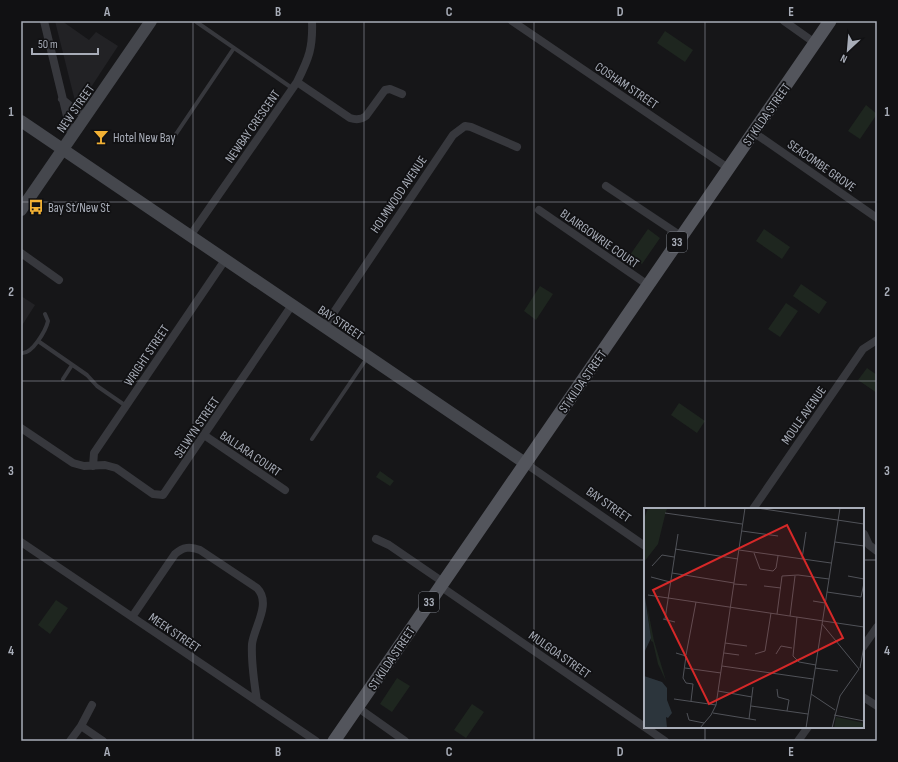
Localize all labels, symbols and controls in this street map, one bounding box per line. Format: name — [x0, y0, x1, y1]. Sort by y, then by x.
text: A — [103, 4, 111, 20]
text: B — [275, 4, 281, 20]
text: C — [446, 4, 453, 20]
text: D — [617, 4, 624, 20]
text: E — [788, 4, 794, 20]
scale bar — [32, 30, 98, 56]
north arrow — [828, 30, 868, 70]
text: 50 m — [38, 37, 58, 52]
text: N — [838, 51, 849, 66]
street label: COSHAM STREET — [592, 59, 661, 113]
street label: ST KILDA STREET — [739, 80, 794, 149]
street label: NEW STREET — [53, 81, 98, 136]
street label: NEWBAY CRESCENT — [222, 87, 284, 166]
text: 1 — [8, 104, 14, 120]
text: 1 — [884, 104, 890, 120]
bar icon: Hotel New Bay — [92, 128, 110, 146]
place label: Hotel New Bay — [113, 130, 176, 146]
street label: SEACOMBE GROVE — [784, 136, 859, 195]
street label: HOLMWOOD AVENUE — [367, 153, 431, 236]
bus stop icon: Bay St/New St — [27, 198, 45, 216]
place label: Bay St/New St — [48, 200, 110, 216]
street label: BLAIRGOWRIE COURT — [557, 206, 642, 272]
road number: 33 — [667, 232, 687, 252]
text: 2 — [8, 284, 14, 300]
text: 2 — [884, 284, 890, 300]
street label: BAY STREET — [315, 302, 366, 344]
street label: WRIGHT STREET — [121, 322, 173, 389]
street label: ST KILDA STREET — [555, 347, 610, 416]
street label: MOULE AVENUE — [778, 383, 830, 448]
street label: SELWYN STREET — [170, 394, 223, 461]
street label: BALLARA COURT — [217, 428, 284, 480]
text: 3 — [8, 463, 14, 479]
text: 3 — [884, 463, 890, 479]
street label: BAY STREET — [583, 484, 634, 526]
inset map — [644, 508, 864, 728]
road number: 33 — [419, 592, 439, 612]
street label: MEEK STREET — [145, 610, 203, 656]
street label: ST KILDA STREET — [365, 624, 419, 693]
street label: MULGOA STREET — [525, 628, 593, 682]
text: 4 — [8, 643, 14, 659]
text: 4 — [884, 643, 890, 659]
text: A — [103, 744, 111, 760]
text: B — [275, 744, 281, 760]
text: C — [446, 744, 453, 760]
text: D — [617, 744, 624, 760]
text: E — [788, 744, 794, 760]

